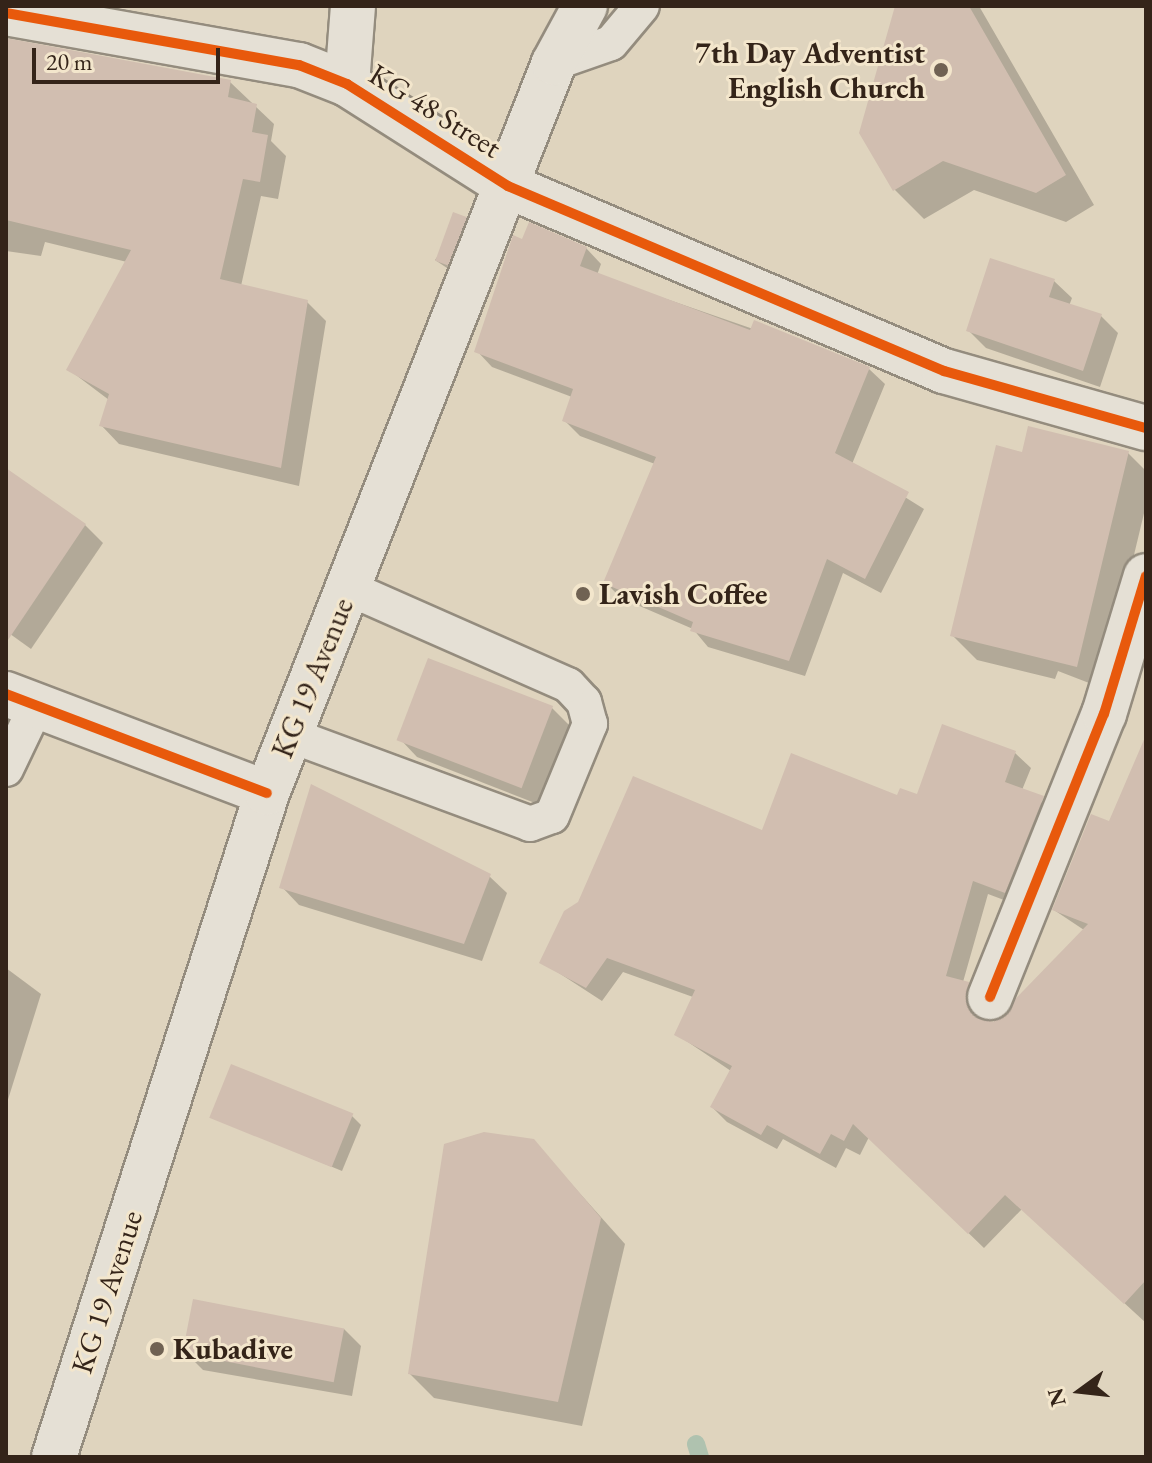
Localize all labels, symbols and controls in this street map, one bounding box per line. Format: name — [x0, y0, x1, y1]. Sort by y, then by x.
scale bar — [36, 32, 224, 82]
place label: 7th Day Adventist English Church — [695, 35, 925, 106]
text: 20 m — [46, 46, 93, 77]
street label: KG 48 Street — [362, 56, 508, 166]
marker: 7th Day Adventist English Church — [932, 61, 950, 79]
place label: Lavish Coffee — [599, 576, 768, 612]
marker: Lavish Coffee — [574, 585, 592, 603]
street label: KG 19 Avenue — [265, 593, 361, 763]
street label: KG 19 Avenue — [64, 1206, 150, 1378]
place label: Kubadive — [173, 1331, 293, 1367]
marker: Kubadive — [148, 1340, 166, 1358]
north arrow — [1040, 1351, 1120, 1431]
text: N — [1040, 1385, 1073, 1410]

